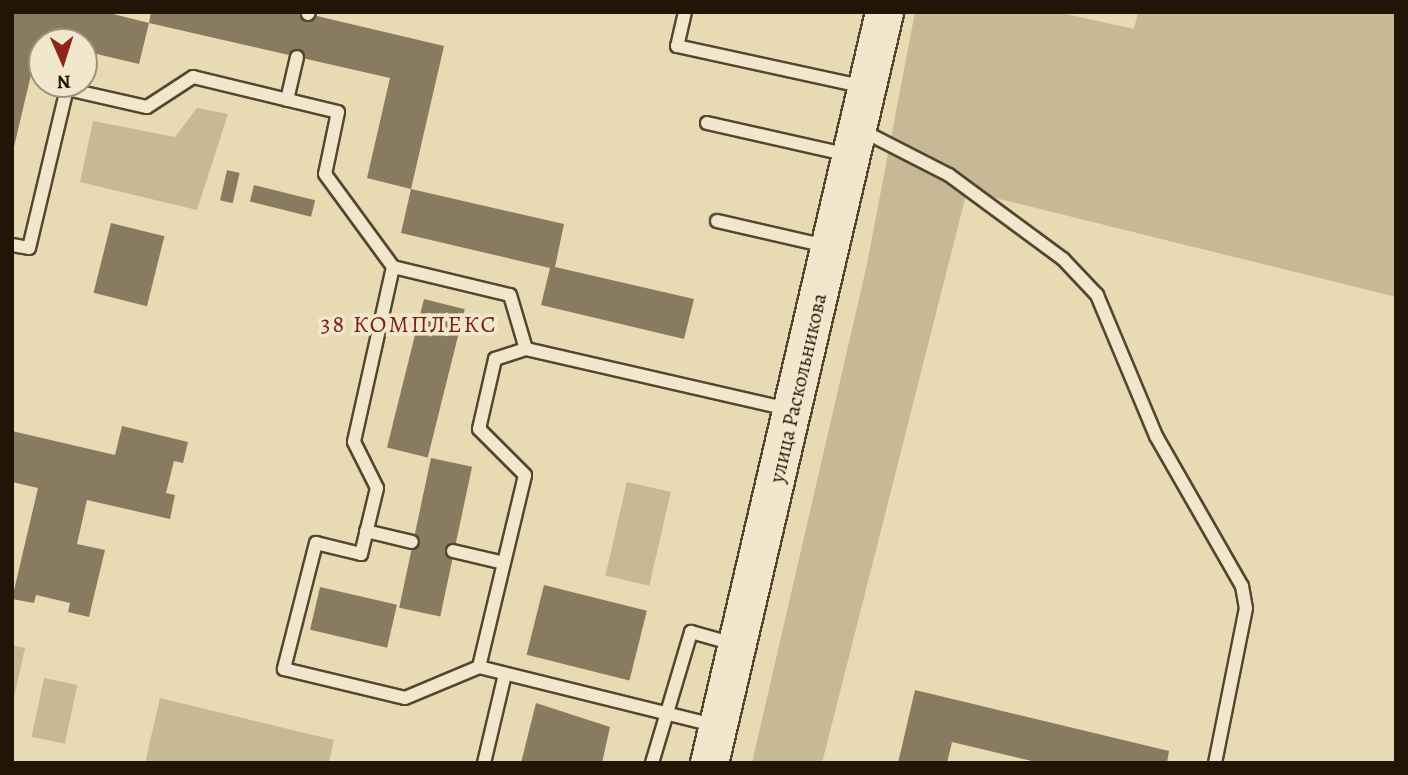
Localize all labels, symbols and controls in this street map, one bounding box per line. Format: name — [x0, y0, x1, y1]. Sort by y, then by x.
north arrow — [28, 28, 98, 98]
text: N — [56, 69, 72, 95]
street label: улица Раскольникова — [764, 291, 832, 485]
district label: 38 КОМПЛЕКС — [322, 311, 496, 339]

